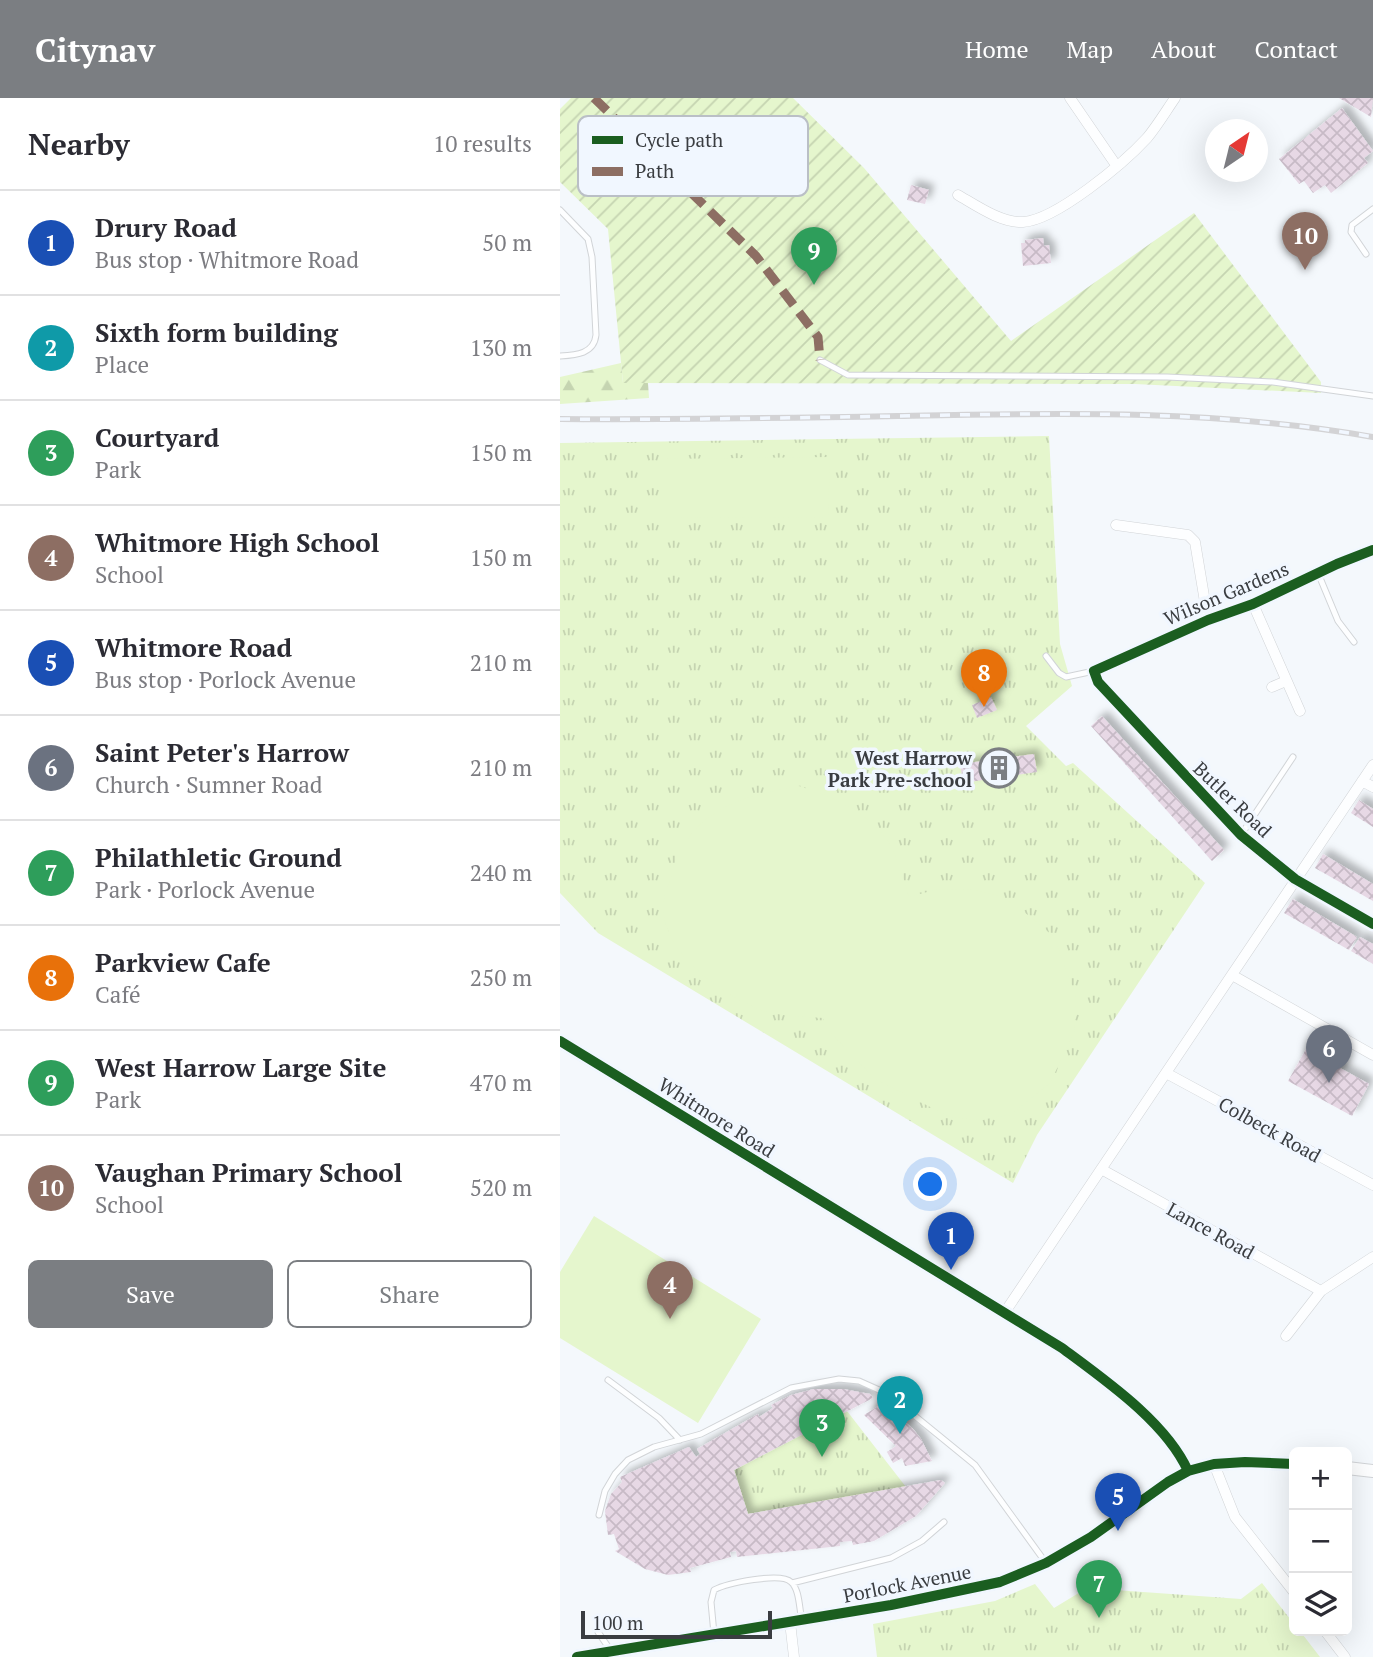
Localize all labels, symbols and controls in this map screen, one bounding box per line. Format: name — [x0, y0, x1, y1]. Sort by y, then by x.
text: Citynav — [35, 28, 155, 71]
text: Home — [965, 33, 1029, 65]
text: Map — [1067, 33, 1113, 65]
text: About — [1151, 33, 1217, 65]
text: Contact — [1255, 33, 1338, 65]
legend — [578, 116, 808, 196]
north arrow — [1205, 119, 1268, 182]
text: Nearby — [28, 124, 130, 164]
text: Cycle path — [635, 127, 723, 152]
text: 10 results — [433, 128, 532, 159]
text: Path — [635, 158, 674, 183]
text: Drury Road — [95, 210, 237, 244]
pin: 10 — [1282, 212, 1328, 270]
text: 1 — [45, 227, 58, 258]
text: 50 m — [482, 227, 532, 258]
pin: 9 — [791, 227, 837, 285]
text: Bus stop · Whitmore Road — [95, 244, 359, 275]
text: Sixth form building — [95, 315, 338, 349]
text: 2 — [45, 332, 58, 363]
text: 130 m — [470, 332, 532, 363]
text: Place — [95, 349, 149, 380]
text: Courtyard — [95, 420, 219, 454]
text: 3 — [45, 437, 58, 468]
text: 150 m — [470, 437, 532, 468]
text: Park — [95, 454, 141, 485]
text: Whitmore High School — [95, 525, 379, 559]
text: 4 — [45, 542, 58, 573]
text: 150 m — [470, 542, 532, 573]
street label: Wilson Gardens — [1160, 555, 1292, 631]
text: School — [95, 559, 164, 590]
text: Whitmore Road — [95, 630, 292, 664]
text: 5 — [45, 647, 58, 678]
text: 210 m — [470, 647, 532, 678]
pin: 8 — [961, 649, 1007, 707]
text: Bus stop · Porlock Avenue — [95, 664, 356, 695]
text: Saint Peter's Harrow — [95, 735, 349, 769]
place label: West Harrow Park Pre-school — [828, 745, 973, 792]
building icon: West Harrow Park Pre-school — [978, 747, 1020, 789]
text: 6 — [45, 752, 58, 783]
text: 210 m — [470, 752, 532, 783]
street label: Butler Road — [1189, 756, 1278, 843]
text: Church · Sumner Road — [95, 769, 323, 800]
text: Philathletic Ground — [95, 840, 342, 874]
text: 7 — [45, 857, 58, 888]
text: 240 m — [470, 857, 532, 888]
text: Park · Porlock Avenue — [95, 874, 315, 905]
text: Parkview Cafe — [95, 945, 271, 979]
text: 8 — [45, 962, 58, 993]
text: 250 m — [470, 962, 532, 993]
text: Café — [95, 979, 140, 1010]
pin: 6 — [1306, 1025, 1352, 1083]
text: West Harrow Large Site — [95, 1050, 386, 1084]
text: 9 — [45, 1067, 58, 1098]
text: 470 m — [470, 1067, 532, 1098]
street label: Whitmore Road — [654, 1071, 780, 1163]
text: Park — [95, 1084, 141, 1115]
street label: Colbeck Road — [1214, 1091, 1326, 1168]
text: Vaughan Primary School — [95, 1155, 402, 1189]
your location — [913, 1167, 947, 1201]
text: 10 — [38, 1172, 64, 1203]
text: 520 m — [470, 1172, 532, 1203]
text: School — [95, 1189, 164, 1220]
street label: Lance Road — [1163, 1196, 1260, 1265]
pin: 1 — [928, 1212, 974, 1270]
button: Save — [28, 1260, 273, 1328]
button: Share — [287, 1260, 532, 1328]
pin: 4 — [647, 1261, 693, 1319]
pin: 2 — [877, 1376, 923, 1434]
pin: 3 — [799, 1399, 845, 1457]
map controls — [1289, 1447, 1352, 1636]
button: + — [1289, 1447, 1352, 1510]
pin: 5 — [1095, 1473, 1141, 1531]
button: − — [1289, 1510, 1352, 1573]
street label: Porlock Avenue — [841, 1558, 973, 1608]
pin: 7 — [1076, 1560, 1122, 1618]
button: layers — [1289, 1573, 1352, 1636]
scale bar — [581, 1608, 772, 1640]
text: 100 m — [592, 1610, 643, 1635]

